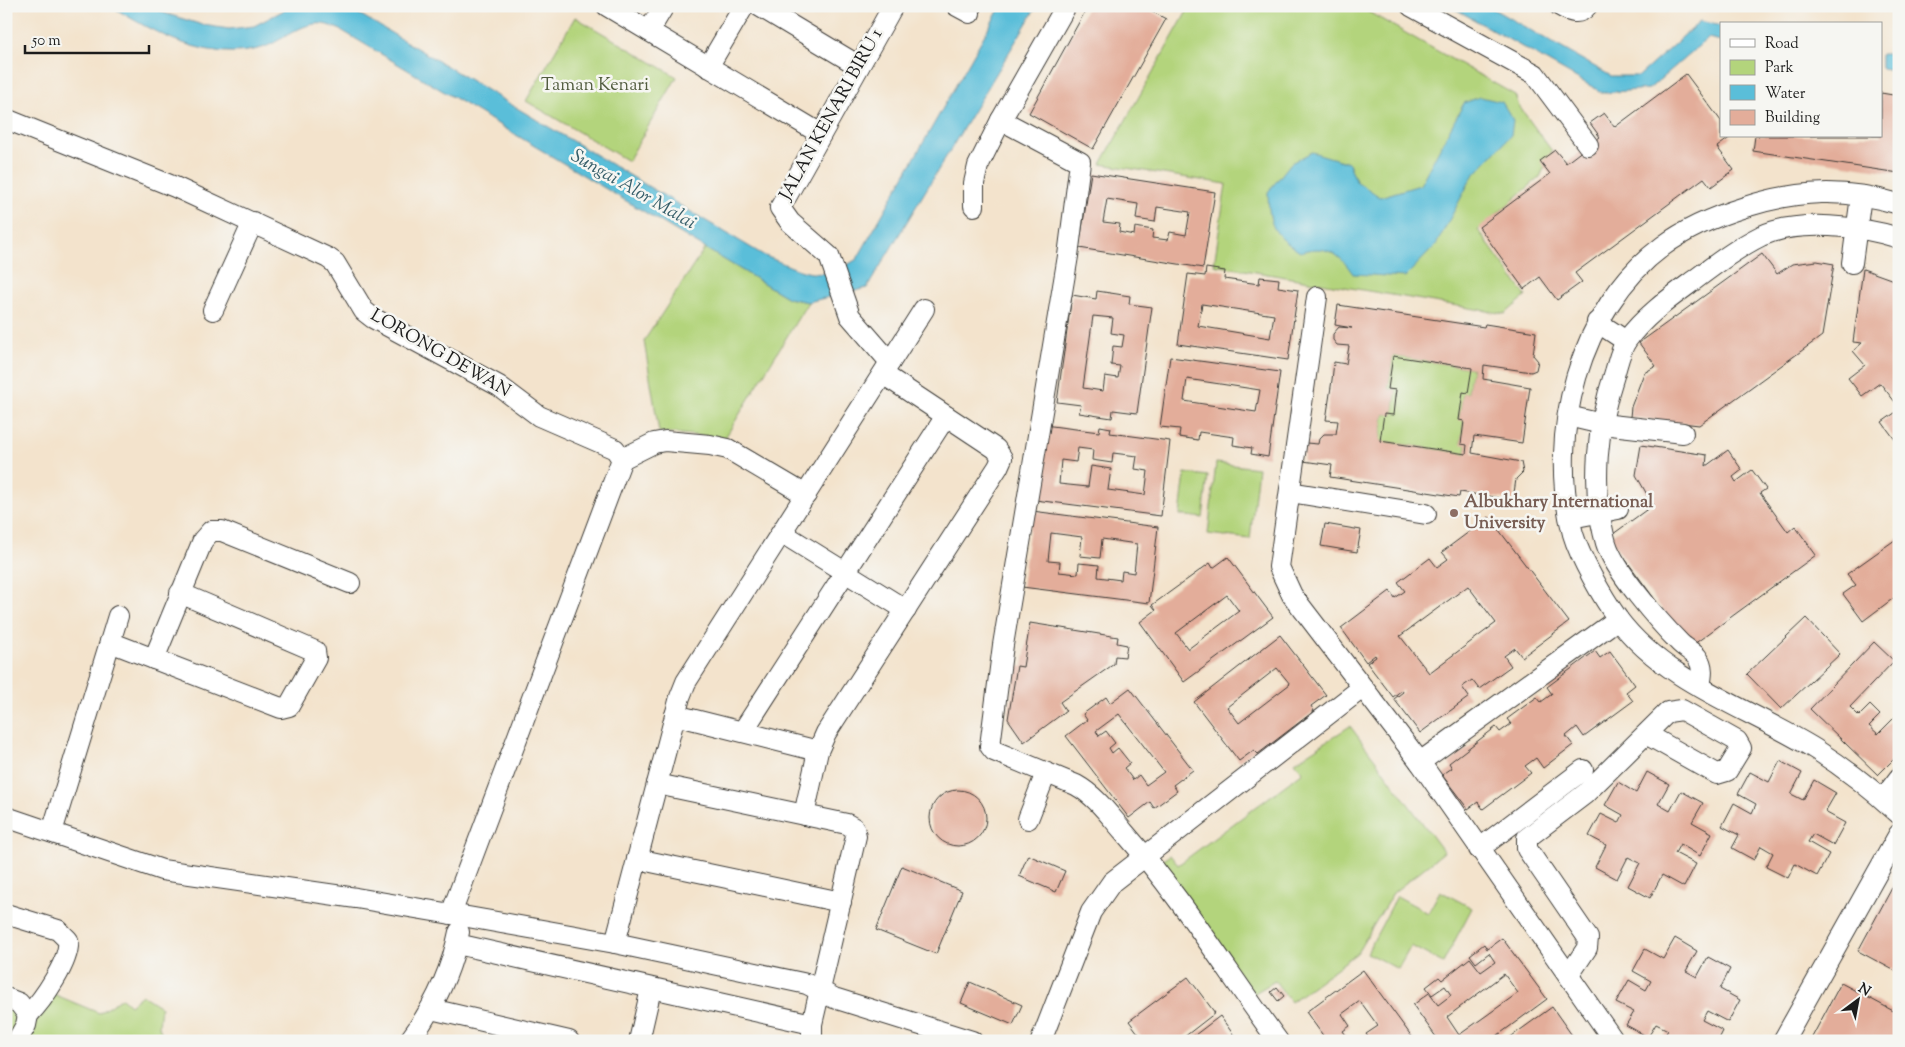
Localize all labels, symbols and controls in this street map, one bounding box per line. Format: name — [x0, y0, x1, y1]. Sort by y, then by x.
scale bar — [25, 22, 149, 54]
legend — [1720, 22, 1882, 138]
street label: JALAN KENARI BIRU 1 — [773, 24, 890, 206]
text: 50 m — [31, 31, 61, 52]
text: Road — [1765, 34, 1799, 55]
text: Park — [1765, 58, 1794, 79]
park label: Taman Kenari — [541, 73, 649, 99]
text: Water — [1765, 84, 1806, 105]
text: Building — [1765, 108, 1820, 129]
water label: Sungai Alor Malai — [565, 143, 701, 237]
street label: LORONG DEWAN — [365, 303, 515, 405]
place label: Albukhary International University — [1464, 490, 1654, 537]
marker: Albukhary International University — [1448, 507, 1460, 519]
north arrow — [1832, 974, 1882, 1024]
text: N — [1854, 979, 1874, 1002]

